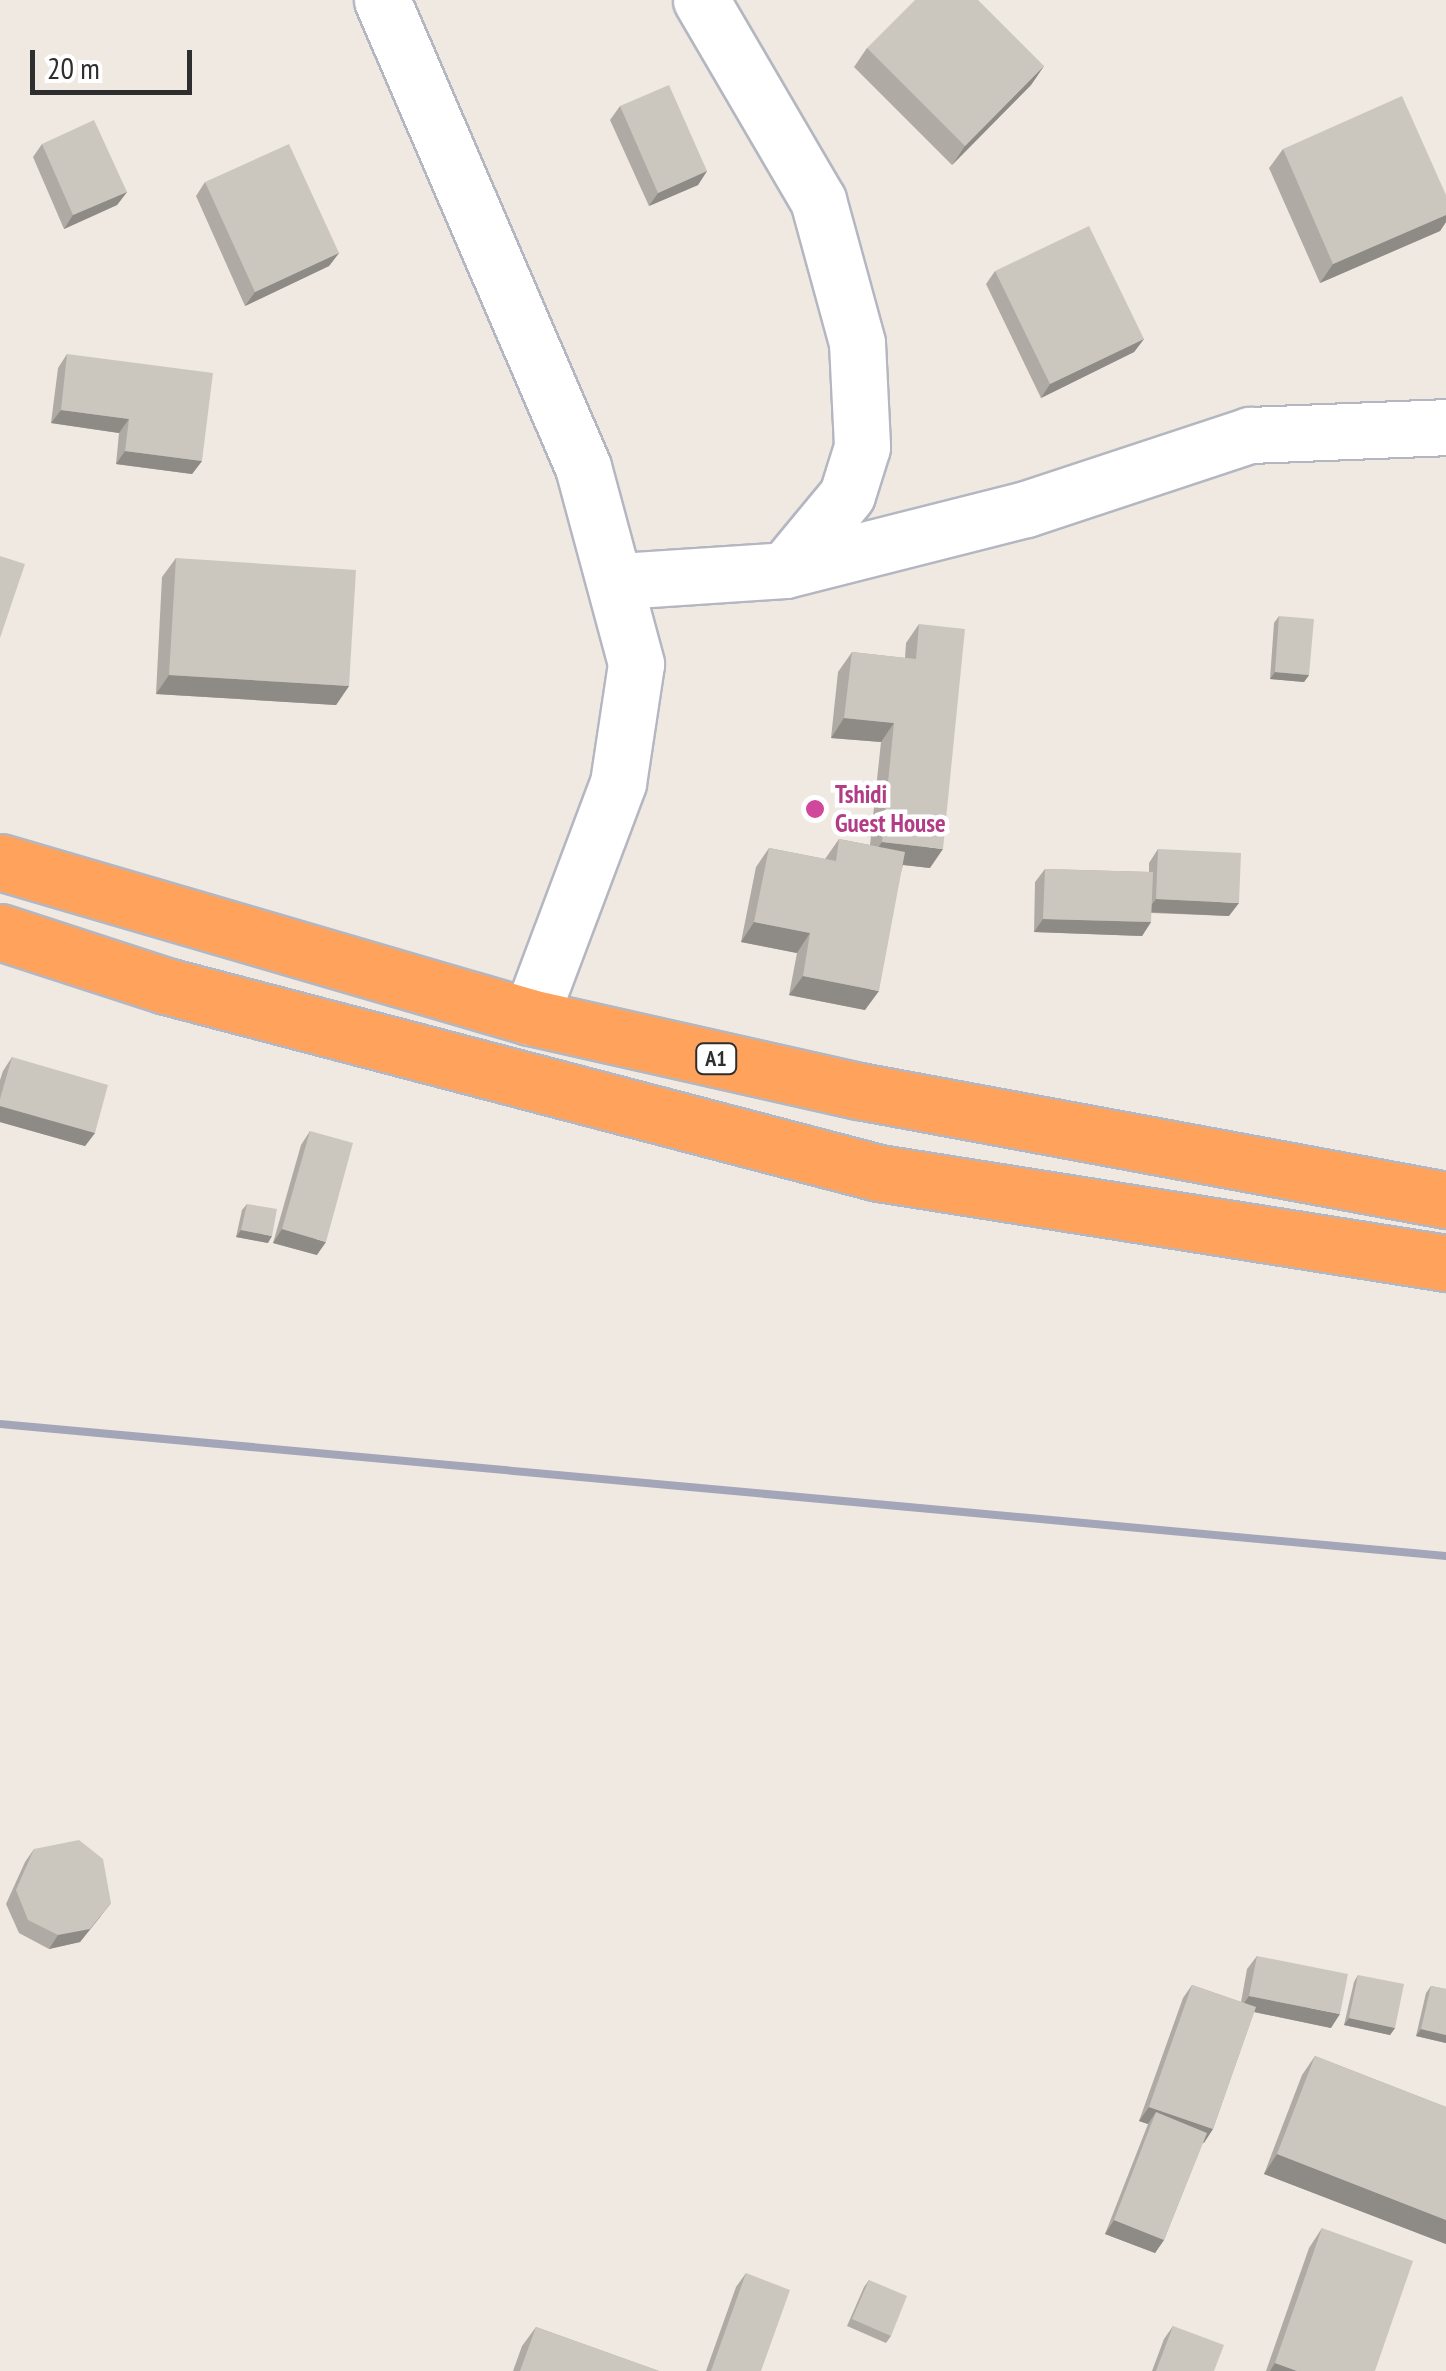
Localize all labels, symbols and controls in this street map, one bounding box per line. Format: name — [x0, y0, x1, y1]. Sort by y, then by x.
scale bar — [35, 30, 198, 92]
text: 20 m — [47, 48, 100, 87]
place label: Tshidi Guest House — [835, 780, 946, 839]
marker: Tshidi Guest House — [804, 798, 826, 820]
road number: A1 — [694, 1042, 738, 1076]

